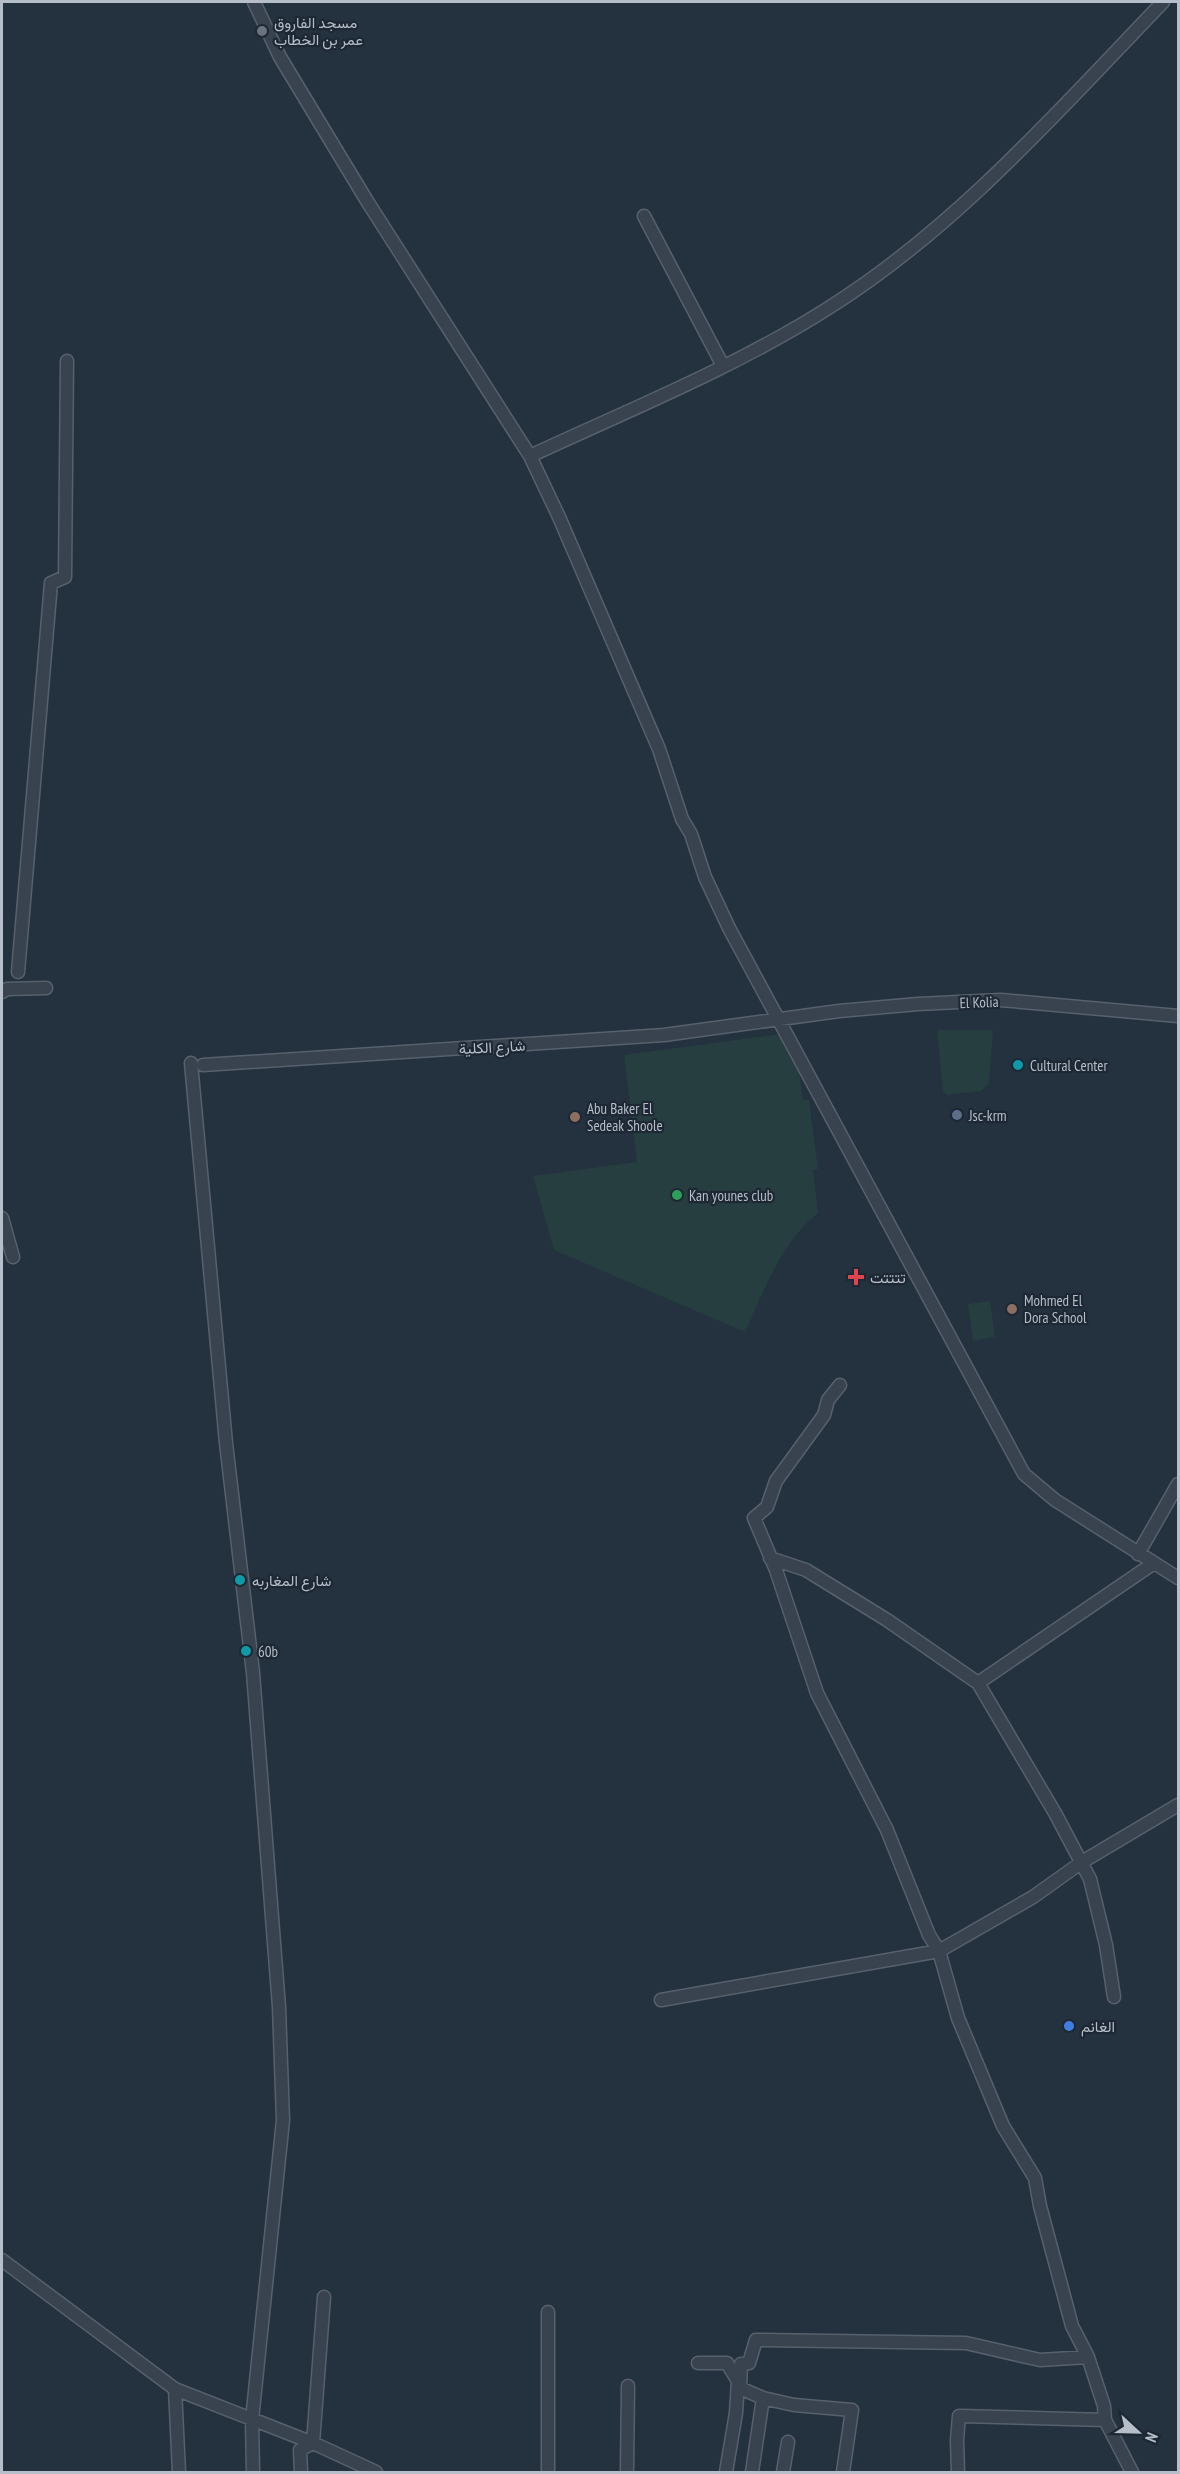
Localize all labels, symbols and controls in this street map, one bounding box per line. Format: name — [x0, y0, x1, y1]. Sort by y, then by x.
place label: مسجد الفاروق عمر بن الخطاب — [274, 13, 363, 50]
marker: مسجد الفاروق عمر بن الخطاب — [255, 24, 269, 38]
street label: El Kolia — [959, 992, 999, 1012]
street label: شارع الكلية — [458, 1036, 526, 1060]
place label: Cultural Center — [1030, 1056, 1109, 1075]
marker: Cultural Center — [1011, 1058, 1025, 1072]
place label: Abu Baker El Sedeak Shoole — [587, 1099, 663, 1135]
place label: Jsc-krm — [968, 1106, 1007, 1125]
marker: Jsc-krm — [950, 1108, 964, 1122]
marker: Abu Baker El Sedeak Shoole — [568, 1110, 582, 1124]
place label: Kan younes club — [689, 1186, 773, 1205]
marker: Kan younes club — [670, 1188, 684, 1202]
marker: تتتتت — [847, 1268, 865, 1286]
place label: تتتتت — [870, 1268, 906, 1287]
place label: Mohmed El Dora School — [1024, 1291, 1087, 1327]
marker: Mohmed El Dora School — [1005, 1302, 1019, 1316]
place label: شارع المغاربه — [252, 1571, 331, 1592]
marker: شارع المغاربه — [233, 1573, 247, 1587]
place label: 60b — [258, 1642, 278, 1661]
marker: 60b — [239, 1644, 253, 1658]
place label: الغانم — [1081, 2017, 1115, 2037]
marker: الغانم — [1062, 2019, 1076, 2033]
north arrow — [1108, 2402, 1168, 2462]
text: N — [1141, 2430, 1163, 2445]

